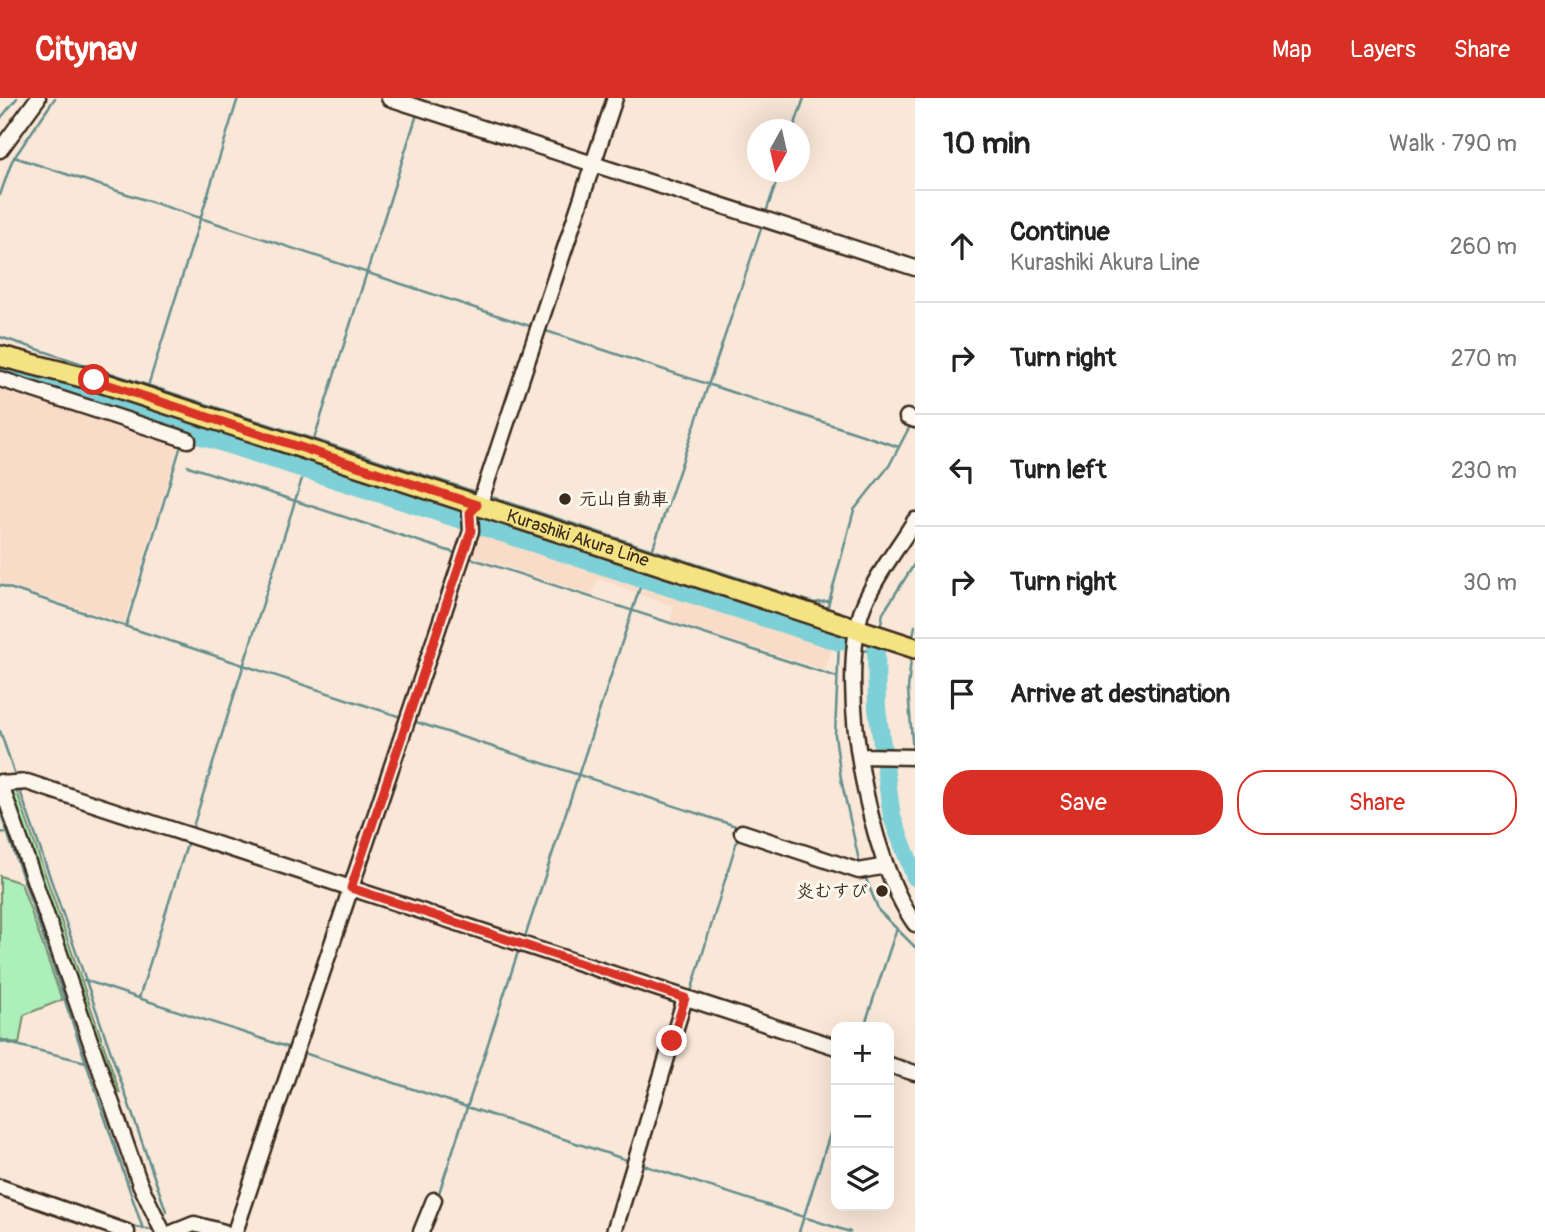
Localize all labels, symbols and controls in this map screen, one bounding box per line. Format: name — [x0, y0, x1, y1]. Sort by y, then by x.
text: Citynav — [35, 29, 138, 70]
text: Map — [1272, 35, 1312, 64]
text: Layers — [1350, 35, 1416, 64]
text: Share — [1454, 35, 1510, 64]
north arrow — [747, 119, 810, 182]
text: 10 min — [943, 125, 1030, 162]
text: Walk · 790 m — [1389, 129, 1517, 158]
text: Continue — [1010, 216, 1110, 248]
icon: ahead — [943, 227, 981, 265]
text: 260 m — [1450, 232, 1517, 261]
text: Kurashiki Akura Line — [1010, 248, 1200, 277]
icon: right — [943, 339, 981, 377]
text: Turn right — [1010, 342, 1116, 374]
text: 270 m — [1451, 344, 1517, 373]
route start — [78, 364, 109, 395]
icon: left — [943, 451, 981, 489]
text: Turn left — [1010, 454, 1106, 486]
text: 230 m — [1451, 456, 1517, 485]
place label: 元山自動車 — [579, 488, 669, 511]
marker: 元山自動車 — [557, 491, 573, 507]
street label: Kurashiki Akura Line — [504, 504, 652, 572]
icon: right — [943, 563, 981, 601]
text: Turn right — [1010, 566, 1116, 598]
text: 30 m — [1463, 568, 1517, 597]
icon: arrive — [943, 675, 981, 713]
text: Arrive at destination — [1010, 678, 1230, 710]
button: Save — [943, 770, 1223, 835]
button: Share — [1237, 770, 1517, 835]
place label: 炎むすび — [796, 880, 868, 903]
marker: 炎むすび — [874, 883, 890, 899]
map controls — [831, 1022, 894, 1211]
button: + — [831, 1022, 894, 1085]
route end — [656, 1025, 687, 1056]
button: − — [831, 1085, 894, 1148]
button: layers — [831, 1148, 894, 1211]

